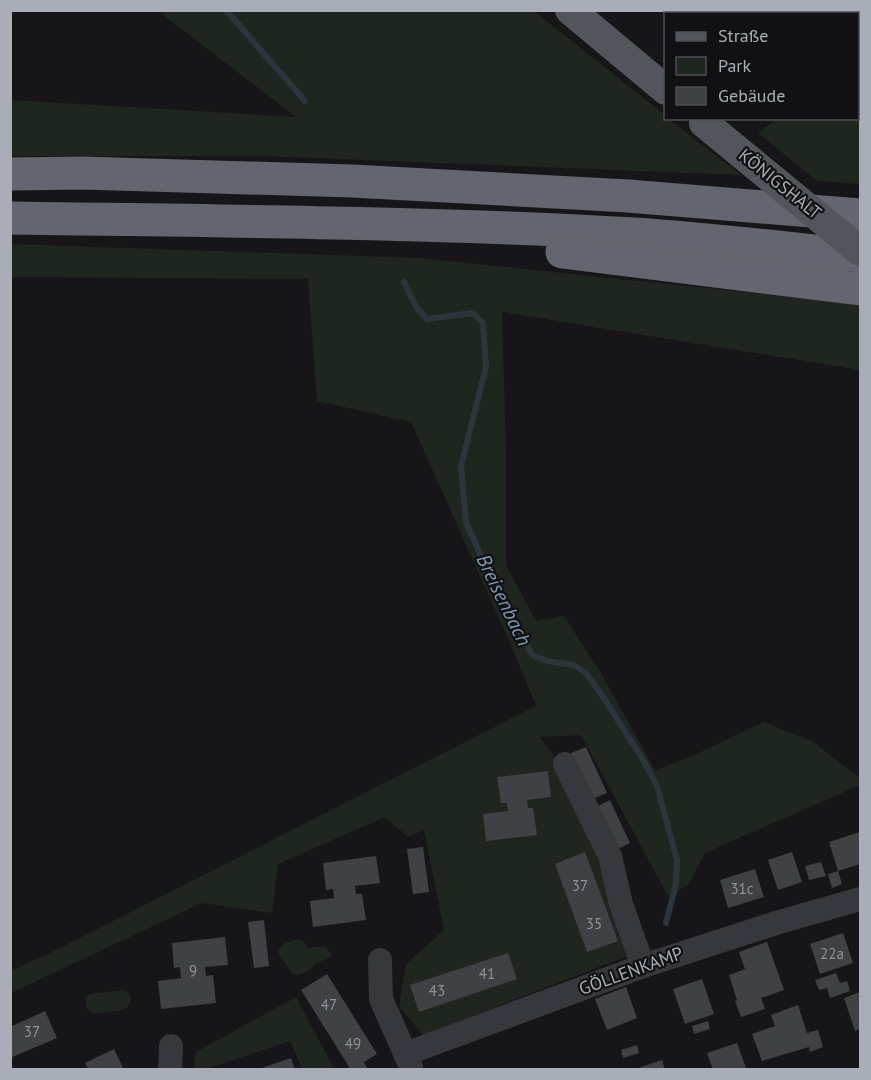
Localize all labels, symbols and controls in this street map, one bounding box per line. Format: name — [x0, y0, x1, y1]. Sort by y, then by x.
legend — [664, 12, 859, 120]
text: Straße — [718, 24, 769, 47]
text: Park — [718, 54, 751, 77]
text: Gebäude — [718, 84, 785, 107]
street label: KÖNIGSHALT — [734, 143, 826, 224]
water label: Breisenbach — [471, 550, 537, 650]
house number: 37 — [572, 876, 588, 895]
house number: 31c — [730, 879, 754, 898]
house number: 35 — [586, 914, 602, 933]
street label: GÖLLENKAMP — [576, 941, 686, 1000]
house number: 22a — [820, 944, 844, 963]
house number: 9 — [189, 961, 197, 980]
house number: 41 — [479, 964, 495, 983]
house number: 43 — [429, 981, 445, 1000]
house number: 47 — [321, 995, 337, 1014]
house number: 37 — [24, 1022, 40, 1041]
house number: 49 — [345, 1034, 361, 1053]

